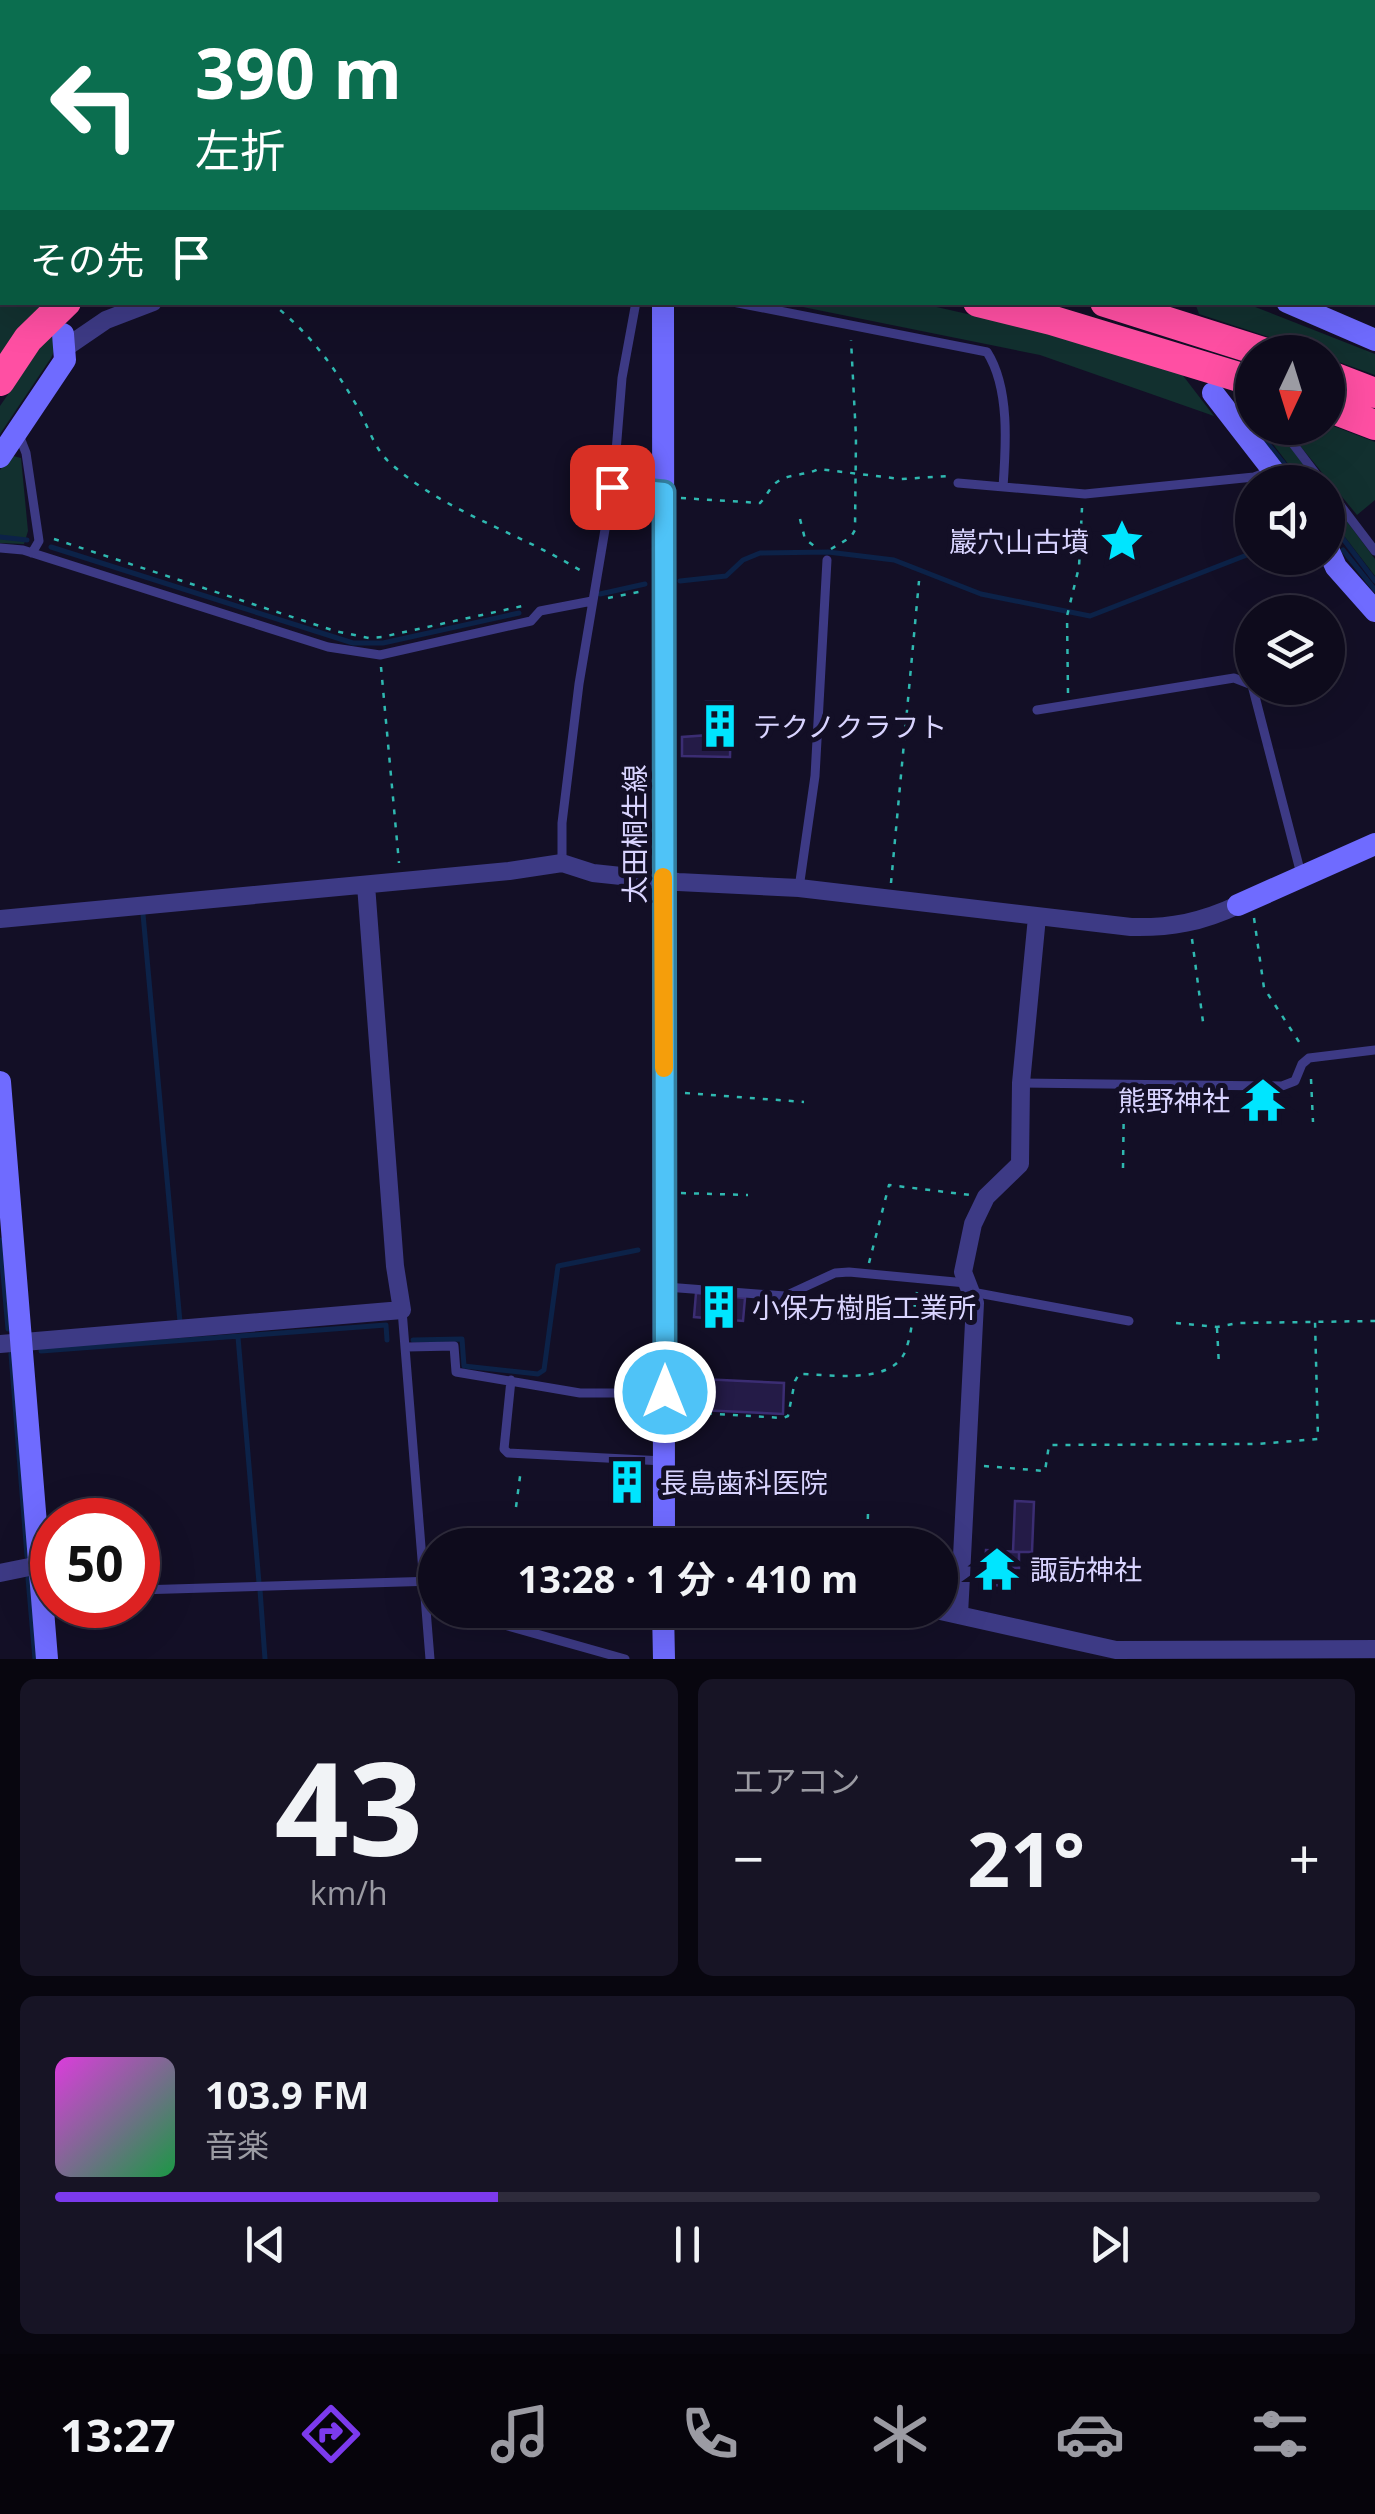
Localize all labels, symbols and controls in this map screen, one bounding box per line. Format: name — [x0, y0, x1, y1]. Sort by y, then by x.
text: 390 m — [195, 24, 402, 120]
icon: left — [30, 40, 160, 170]
text: 左折 — [195, 119, 285, 180]
icon: arrive — [164, 230, 219, 285]
text: その先 — [30, 233, 144, 285]
north arrow — [1235, 335, 1345, 445]
map controls — [1235, 335, 1345, 705]
pin — [570, 445, 655, 530]
icon: arrive — [585, 460, 640, 515]
button: sound — [1235, 465, 1345, 575]
place icon: 巖穴山古墳 — [1098, 517, 1146, 565]
place label: 巖穴山古墳 — [949, 522, 1089, 560]
button: layers — [1235, 595, 1345, 705]
building icon: テクノクラフト — [696, 702, 744, 750]
place label: テクノクラフト — [753, 707, 947, 745]
street label: 太田桐生線 — [615, 764, 653, 904]
temple icon: 熊野神社 — [1239, 1076, 1287, 1124]
place label: 熊野神社 — [1118, 1081, 1230, 1119]
building icon: 小保方樹脂工業所 — [695, 1283, 743, 1331]
place label: 小保方樹脂工業所 — [752, 1288, 976, 1326]
position arrow — [613, 1340, 717, 1444]
building icon: 長島歯科医院 — [603, 1458, 651, 1506]
place label: 長島歯科医院 — [660, 1463, 828, 1501]
speed limit sign: 50 — [30, 1498, 160, 1628]
temple icon: 諏訪神社 — [973, 1545, 1021, 1593]
place label: 諏訪神社 — [1030, 1550, 1142, 1588]
text: 13:28 · 1 分 · 410 m — [518, 1552, 858, 1604]
text: 43 — [274, 1717, 423, 1894]
text: エアコン — [733, 1759, 861, 1802]
text: 21° — [967, 1807, 1085, 1909]
text: − — [733, 1820, 764, 1895]
text: + — [1289, 1820, 1320, 1895]
text: km/h — [310, 1871, 388, 1914]
text: 103.9 FM — [205, 2068, 369, 2120]
text: 音楽 — [205, 2123, 269, 2166]
icon: previous — [238, 2217, 293, 2272]
icon: pause — [660, 2217, 715, 2272]
icon: next — [1082, 2217, 1137, 2272]
icon: directions — [296, 2399, 366, 2469]
icon: music — [485, 2399, 555, 2469]
icon: phone — [675, 2399, 745, 2469]
icon: climate — [865, 2399, 935, 2469]
icon: car — [1055, 2399, 1125, 2469]
icon: filters — [1245, 2399, 1315, 2469]
text: 13:27 — [60, 2404, 176, 2465]

